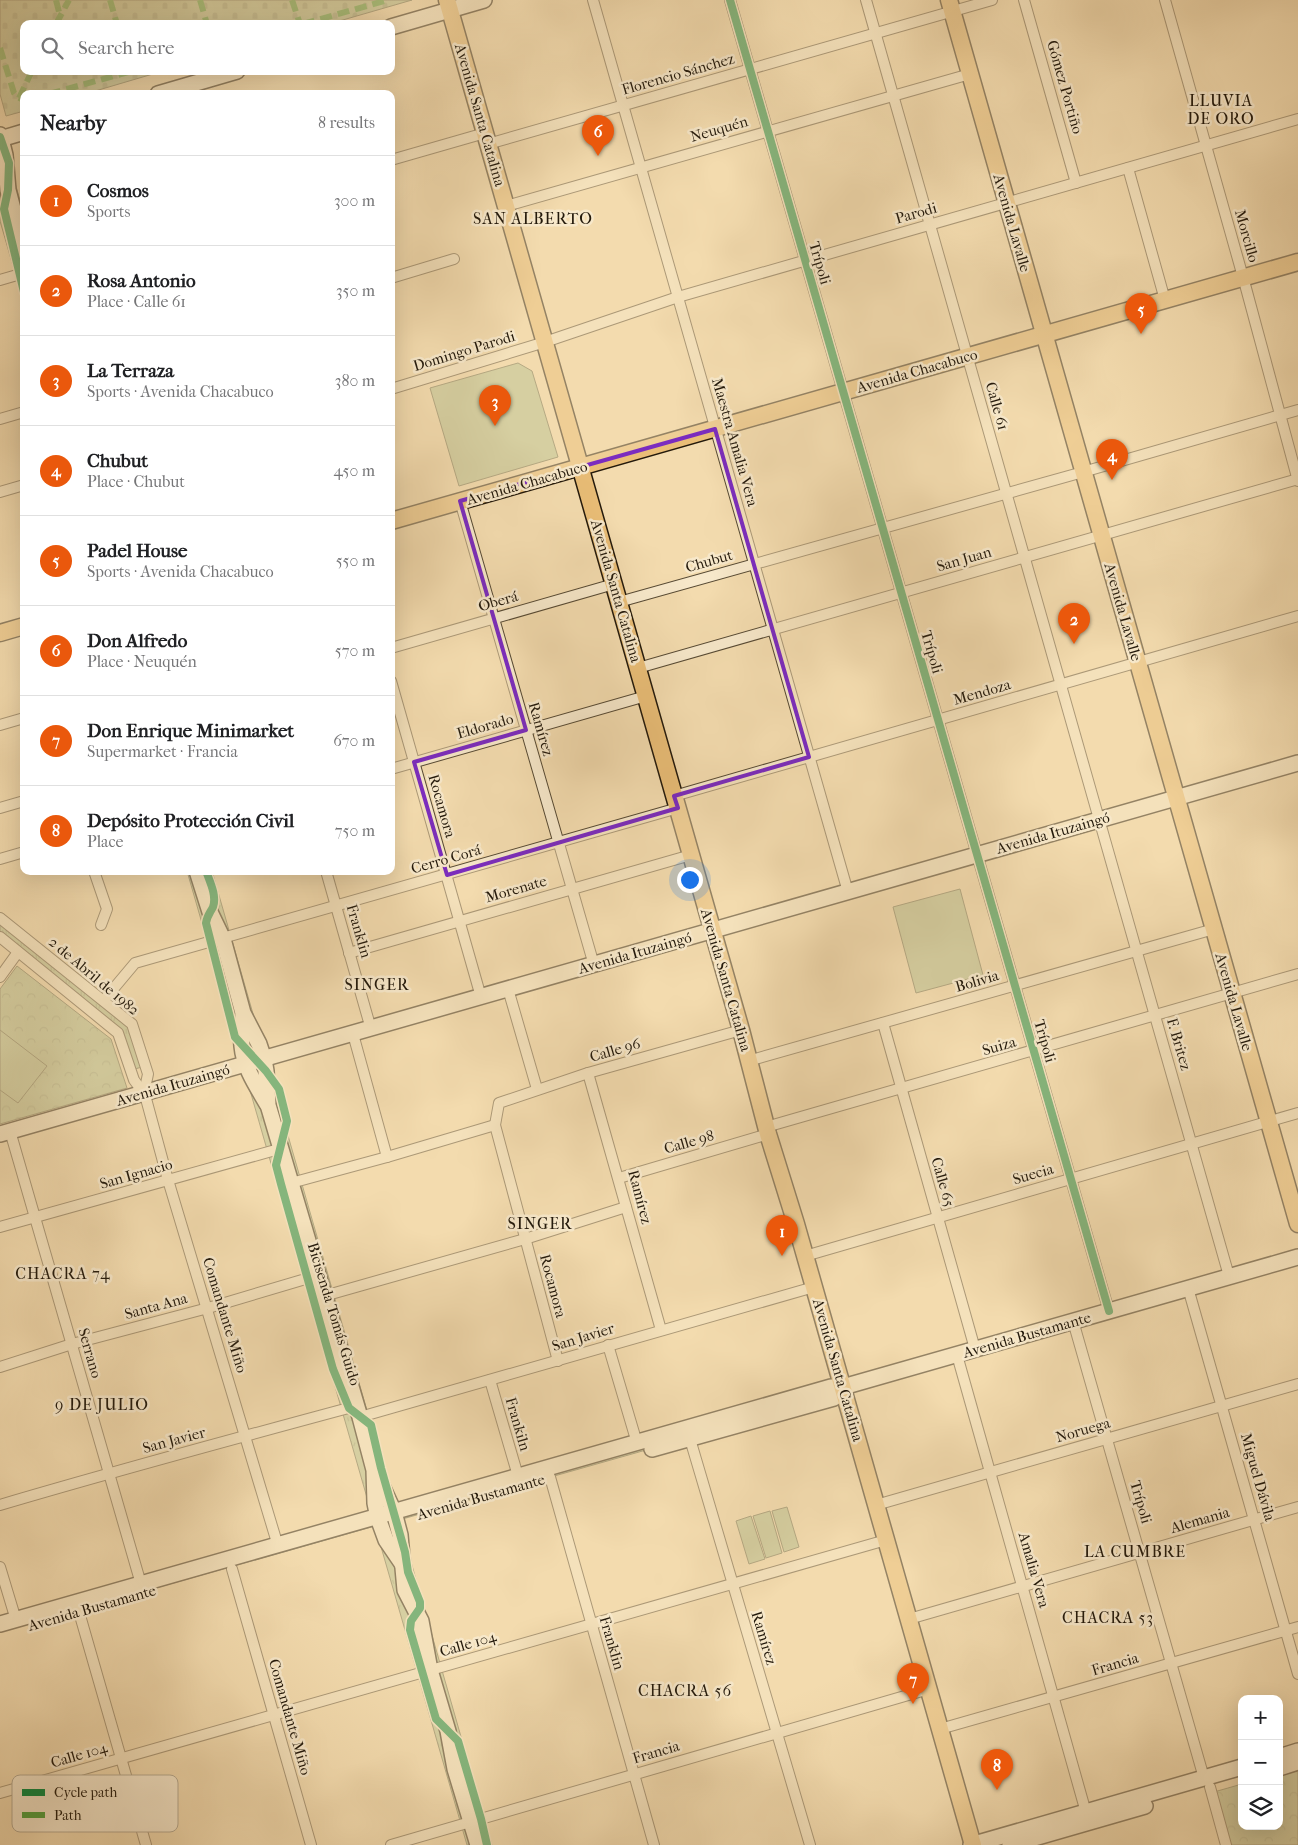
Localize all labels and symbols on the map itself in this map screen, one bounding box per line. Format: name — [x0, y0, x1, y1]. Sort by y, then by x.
street label: Gómez Portiño — [1043, 38, 1087, 136]
street label: Avenida Santa Catalina — [451, 41, 509, 190]
street label: Florencio Sánchez — [620, 49, 737, 99]
district label: LLUVIA DE ORO — [1187, 91, 1255, 128]
street label: Neuquén — [688, 112, 750, 146]
pin: 6 — [582, 115, 614, 156]
street label: Avenida Lavalle — [989, 171, 1035, 275]
street label: Parodi — [893, 198, 939, 227]
street label: Morcillo — [1231, 207, 1263, 265]
district label: SAN ALBERTO — [473, 209, 593, 228]
street label: Trípoli — [805, 239, 835, 287]
pin: 5 — [1125, 293, 1157, 334]
street label: Domingo Parodi — [411, 327, 518, 375]
street label: Avenida Chacabuco — [854, 345, 980, 397]
street label: Maestra Amalia Vera — [708, 376, 762, 509]
street label: Calle 61 — [982, 380, 1012, 432]
pin: 3 — [479, 385, 511, 426]
pin: 4 — [1096, 439, 1128, 480]
street label: Avenida Chacabuco — [464, 457, 590, 509]
street label: Avenida Santa Catalina — [587, 517, 645, 666]
street label: San Juan — [935, 543, 994, 575]
street label: Chubut — [683, 546, 735, 576]
street label: Avenida Lavalle — [1100, 560, 1146, 664]
street label: Oberá — [476, 586, 521, 615]
pin: 2 — [1058, 603, 1090, 644]
street label: Trípoli — [917, 628, 947, 676]
street label: Mendoza — [951, 675, 1014, 709]
street label: Ramírez — [525, 700, 557, 758]
street label: Eldorado — [455, 709, 516, 743]
street label: Rocamora — [424, 772, 460, 841]
street label: Avenida Ituzaingó — [993, 808, 1112, 858]
street label: Cerro Corá — [409, 840, 484, 878]
your location — [677, 867, 703, 893]
street label: Morenate — [483, 871, 549, 906]
street label: Franklin — [343, 902, 375, 960]
street label: Avenida Santa Catalina — [697, 906, 755, 1055]
street label: Avenida Ituzaingó — [575, 928, 694, 978]
street label: 2 de Abril de 1982 — [45, 933, 143, 1019]
street label: Avenida Lavalle — [1211, 950, 1257, 1054]
street label: Bolivia — [953, 966, 1002, 996]
district label: SINGER — [344, 975, 410, 994]
street label: F. Britez — [1163, 1016, 1195, 1072]
street label: Trípoli — [1030, 1017, 1060, 1065]
street label: Suiza — [980, 1032, 1019, 1059]
street label: Calle 96 — [588, 1034, 643, 1066]
street label: Avenida Ituzaingó — [113, 1060, 232, 1110]
street label: Calle 98 — [662, 1126, 716, 1158]
street label: San Ignacio — [98, 1155, 175, 1193]
street label: Calle 65 — [927, 1155, 959, 1209]
street label: Suecia — [1011, 1159, 1056, 1188]
street label: Ramírez — [624, 1168, 656, 1226]
district label: SINGER — [507, 1214, 573, 1233]
pin: 1 — [766, 1215, 798, 1256]
street label: Bicisenda Tomás Guido — [304, 1240, 364, 1388]
street label: Rocamora — [536, 1252, 570, 1321]
street label: Comandante Miño — [199, 1255, 251, 1375]
district label: CHACRA 74 — [15, 1264, 111, 1283]
street label: Santa Ana — [123, 1289, 190, 1323]
street label: Avenida Santa Catalina — [809, 1296, 867, 1445]
street label: Avenida Bustamante — [960, 1308, 1094, 1362]
street label: San Javier — [550, 1319, 617, 1355]
street label: Serrano — [74, 1326, 106, 1380]
district label: 9 DE JULIO — [55, 1395, 149, 1414]
street label: Frankiln — [502, 1395, 534, 1453]
street label: Noruega — [1054, 1413, 1113, 1446]
street label: San Javier — [141, 1423, 208, 1457]
street label: Miguel Dávila — [1237, 1431, 1279, 1524]
street label: Avenida Bustamante — [414, 1470, 548, 1524]
street label: Trípoli — [1126, 1478, 1156, 1526]
street label: Alemania — [1167, 1503, 1233, 1537]
street label: Amalia Vera — [1014, 1529, 1054, 1611]
district label: LA CUMBRE — [1084, 1542, 1186, 1561]
street label: Avenida Bustamante — [25, 1581, 159, 1635]
district label: CHACRA 53 — [1062, 1608, 1154, 1627]
street label: Ramírez — [747, 1609, 781, 1667]
street label: Franklin — [596, 1614, 628, 1672]
street label: Calle 104 — [438, 1627, 499, 1661]
street label: Francia — [1089, 1648, 1142, 1679]
street label: Comandante Miño — [265, 1657, 315, 1777]
pin: 7 — [897, 1663, 929, 1704]
district label: CHACRA 56 — [638, 1681, 732, 1700]
street label: Francia — [630, 1736, 683, 1767]
street label: Calle 104 — [49, 1738, 110, 1772]
pin: 8 — [981, 1749, 1013, 1790]
legend — [12, 1775, 178, 1832]
text: Cycle path — [54, 1784, 118, 1801]
text: Path — [54, 1807, 82, 1824]

